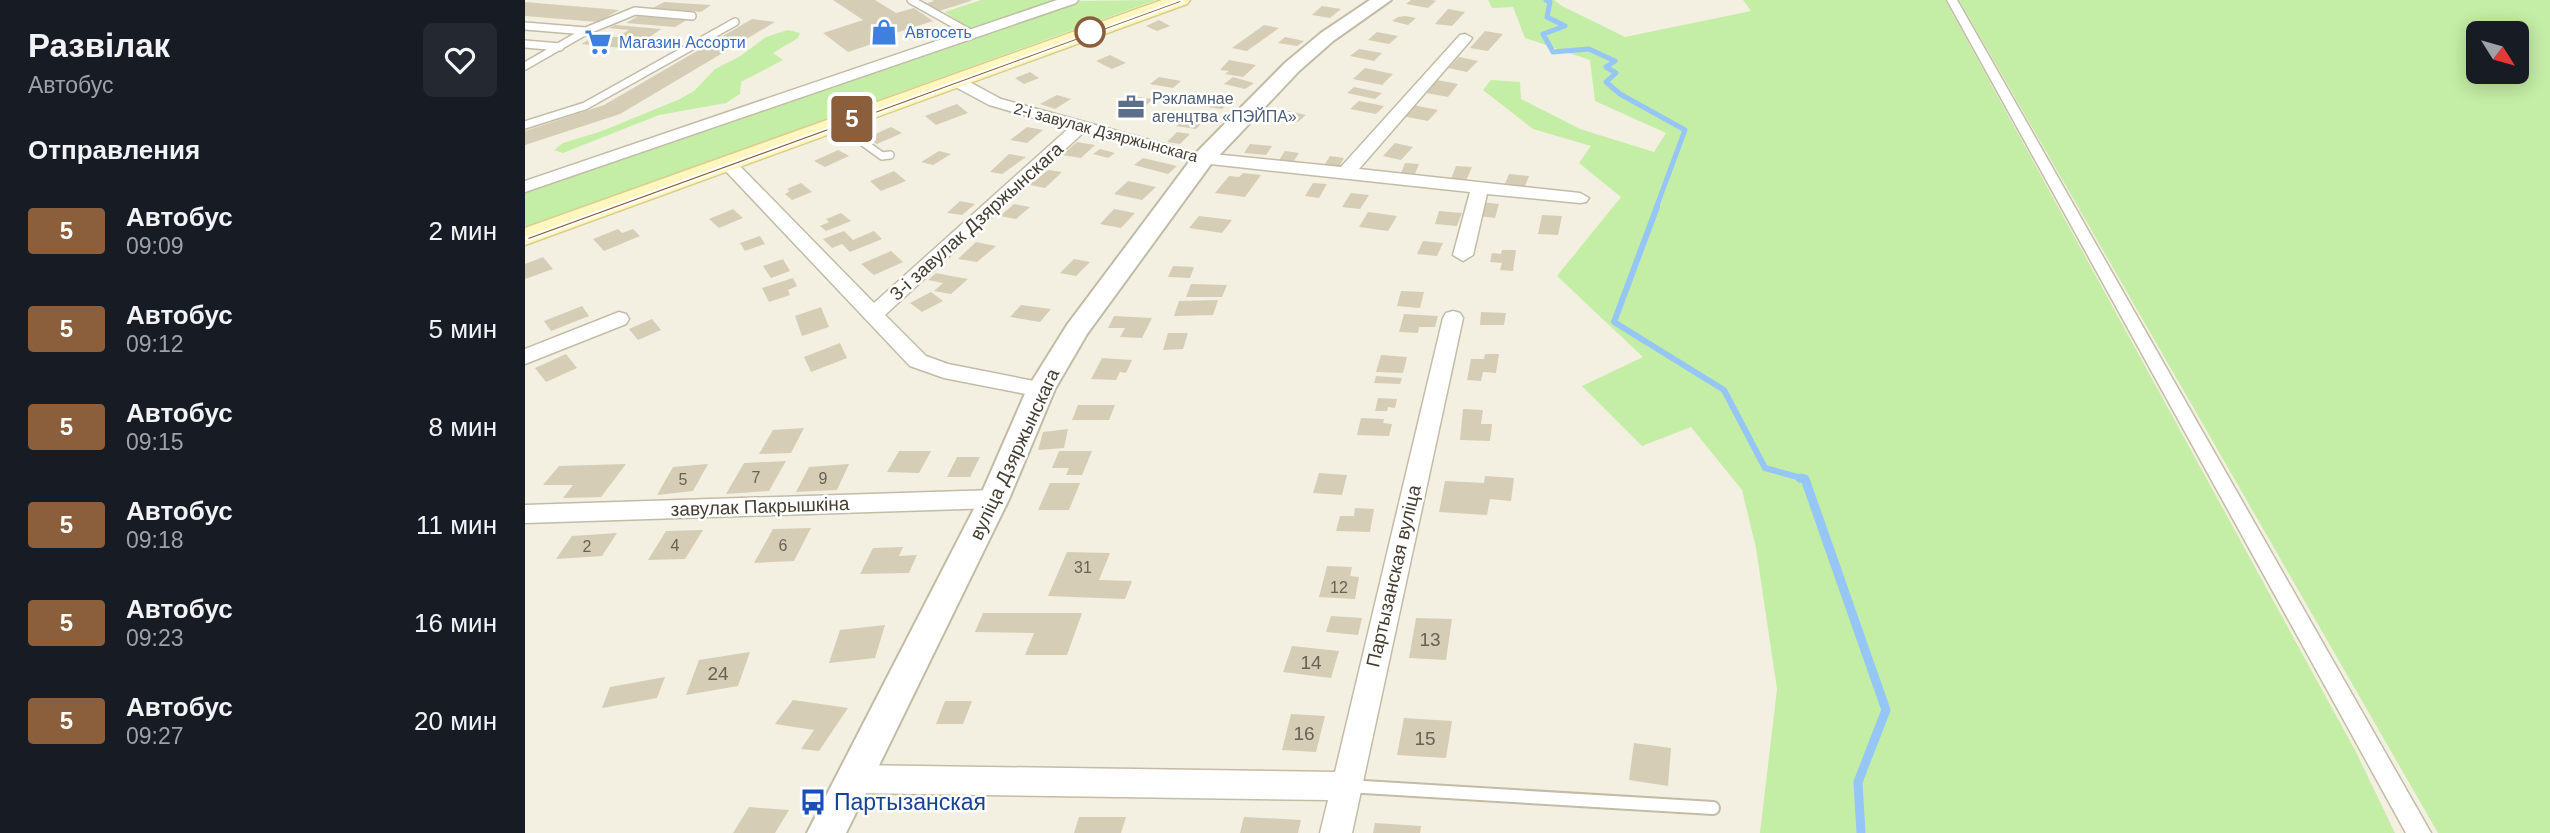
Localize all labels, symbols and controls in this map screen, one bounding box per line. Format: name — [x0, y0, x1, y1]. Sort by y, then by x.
shop icon: Автосеть — [869, 17, 899, 47]
unlabelled marker — [1075, 17, 1105, 47]
north arrow — [2466, 21, 2529, 84]
map controls — [2466, 21, 2529, 84]
button: heart — [423, 23, 497, 97]
place label: Автосеть — [905, 24, 972, 41]
text: Развілак — [28, 27, 170, 64]
supermarket icon: Магазин Ассорти — [583, 27, 613, 57]
place label: Магазин Ассорти — [619, 34, 746, 51]
text: Автобус — [28, 72, 114, 98]
place label: Рэкламнае агенцтва «ПЭЙПА» — [1152, 90, 1297, 125]
office icon: Рэкламнае агенцтва «ПЭЙПА» — [1116, 92, 1146, 122]
line badge: 5 — [829, 96, 875, 142]
street label: 2-і завулак Дзяржынскага — [1012, 100, 1200, 165]
text: 5 — [845, 105, 859, 132]
text: Отправления — [28, 135, 200, 165]
street label: 3-і завулак Дзяржынскага — [886, 138, 1067, 305]
text: Автобус — [126, 202, 233, 232]
text: 2 мин — [429, 216, 497, 246]
text: 5 — [60, 217, 73, 244]
text: 09:09 — [126, 233, 184, 259]
text: Автобус — [126, 300, 233, 330]
text: 5 мин — [429, 314, 497, 344]
text: 5 — [60, 315, 73, 342]
text: 09:12 — [126, 331, 184, 357]
street label: вуліца Дзяржынскага — [966, 365, 1064, 543]
text: Автобус — [126, 398, 233, 428]
text: 8 мин — [429, 412, 497, 442]
text: 5 — [60, 413, 73, 440]
text: 09:15 — [126, 429, 184, 455]
house number: 7 — [752, 469, 761, 486]
house number: 9 — [819, 470, 828, 487]
house number: 5 — [679, 471, 688, 488]
street label: Партызанская вуліца — [1362, 483, 1425, 669]
street label: завулак Пакрышкіна — [670, 493, 850, 520]
text: Автобус — [126, 496, 233, 526]
text: 11 мин — [416, 510, 497, 540]
text: 5 — [60, 511, 73, 538]
text: 09:18 — [126, 527, 184, 553]
house number: 4 — [671, 537, 680, 554]
house number: 6 — [779, 537, 788, 554]
house number: 2 — [583, 538, 592, 555]
house number: 31 — [1074, 559, 1092, 576]
house number: 12 — [1330, 579, 1348, 596]
text: Автобус — [126, 594, 233, 624]
text: 16 мин — [414, 608, 497, 638]
text: 5 — [60, 609, 73, 636]
text: 09:23 — [126, 625, 184, 651]
house number: 13 — [1419, 629, 1441, 650]
house number: 14 — [1300, 652, 1322, 673]
house number: 24 — [707, 663, 729, 684]
text: Автобус — [126, 692, 233, 722]
text: 20 мин — [414, 706, 497, 736]
text: 5 — [60, 707, 73, 734]
text: 09:27 — [126, 723, 184, 749]
house number: 16 — [1293, 723, 1315, 744]
house number: 15 — [1414, 728, 1436, 749]
bus stop icon: Партызанская — [798, 787, 828, 817]
place label: Партызанская — [834, 789, 986, 815]

